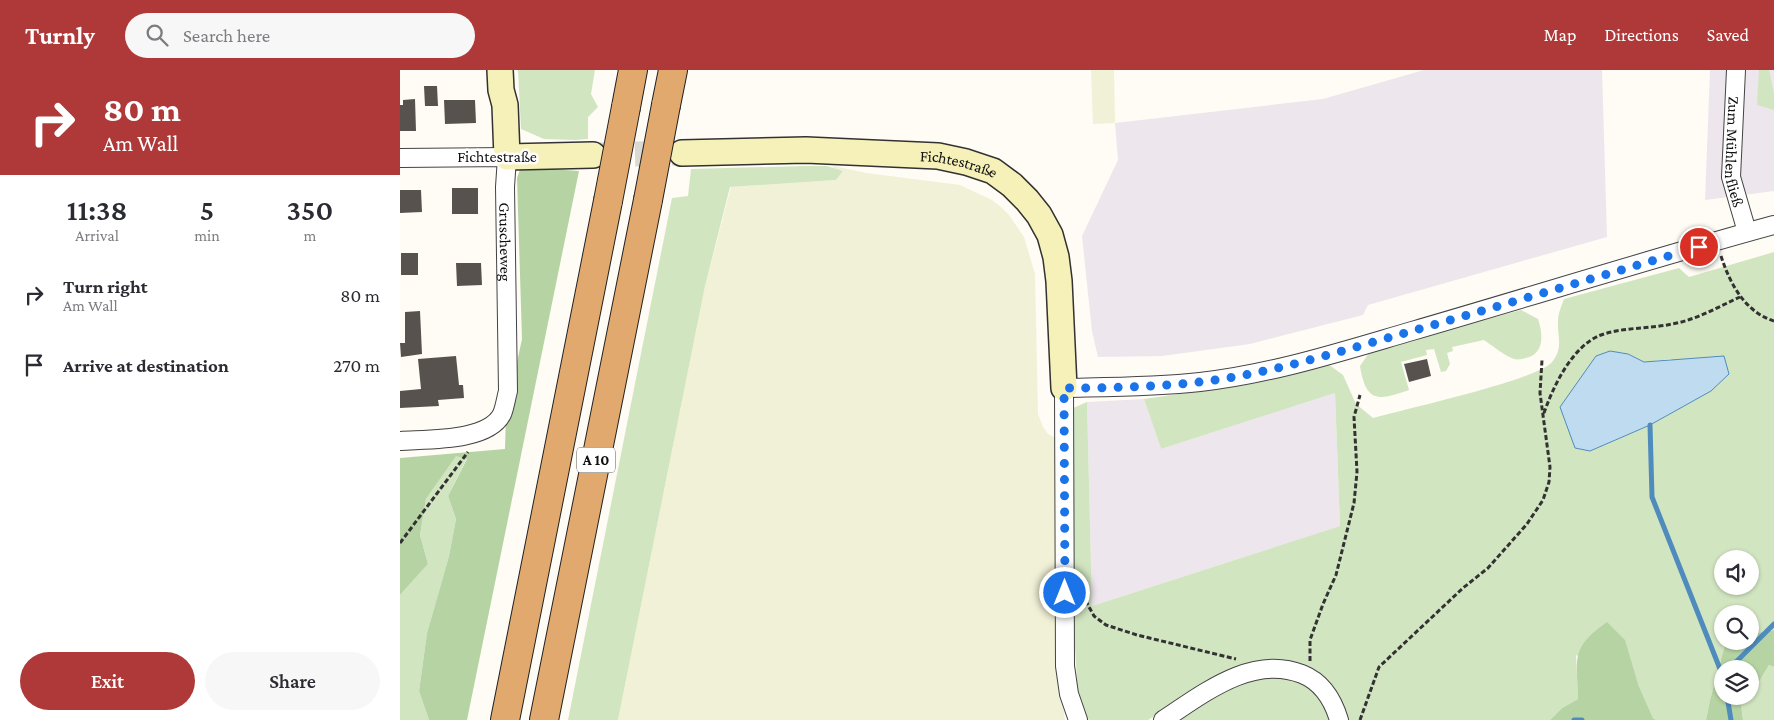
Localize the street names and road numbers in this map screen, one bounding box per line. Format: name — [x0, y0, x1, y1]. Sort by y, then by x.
street label: Zum Mühlenfließ — [1722, 96, 1747, 209]
street label: Fichtestraße — [920, 147, 1001, 181]
street label: Fichtestraße — [457, 148, 537, 165]
street label: Gruscheweg — [496, 202, 514, 282]
road number: A 10 — [577, 448, 615, 472]

